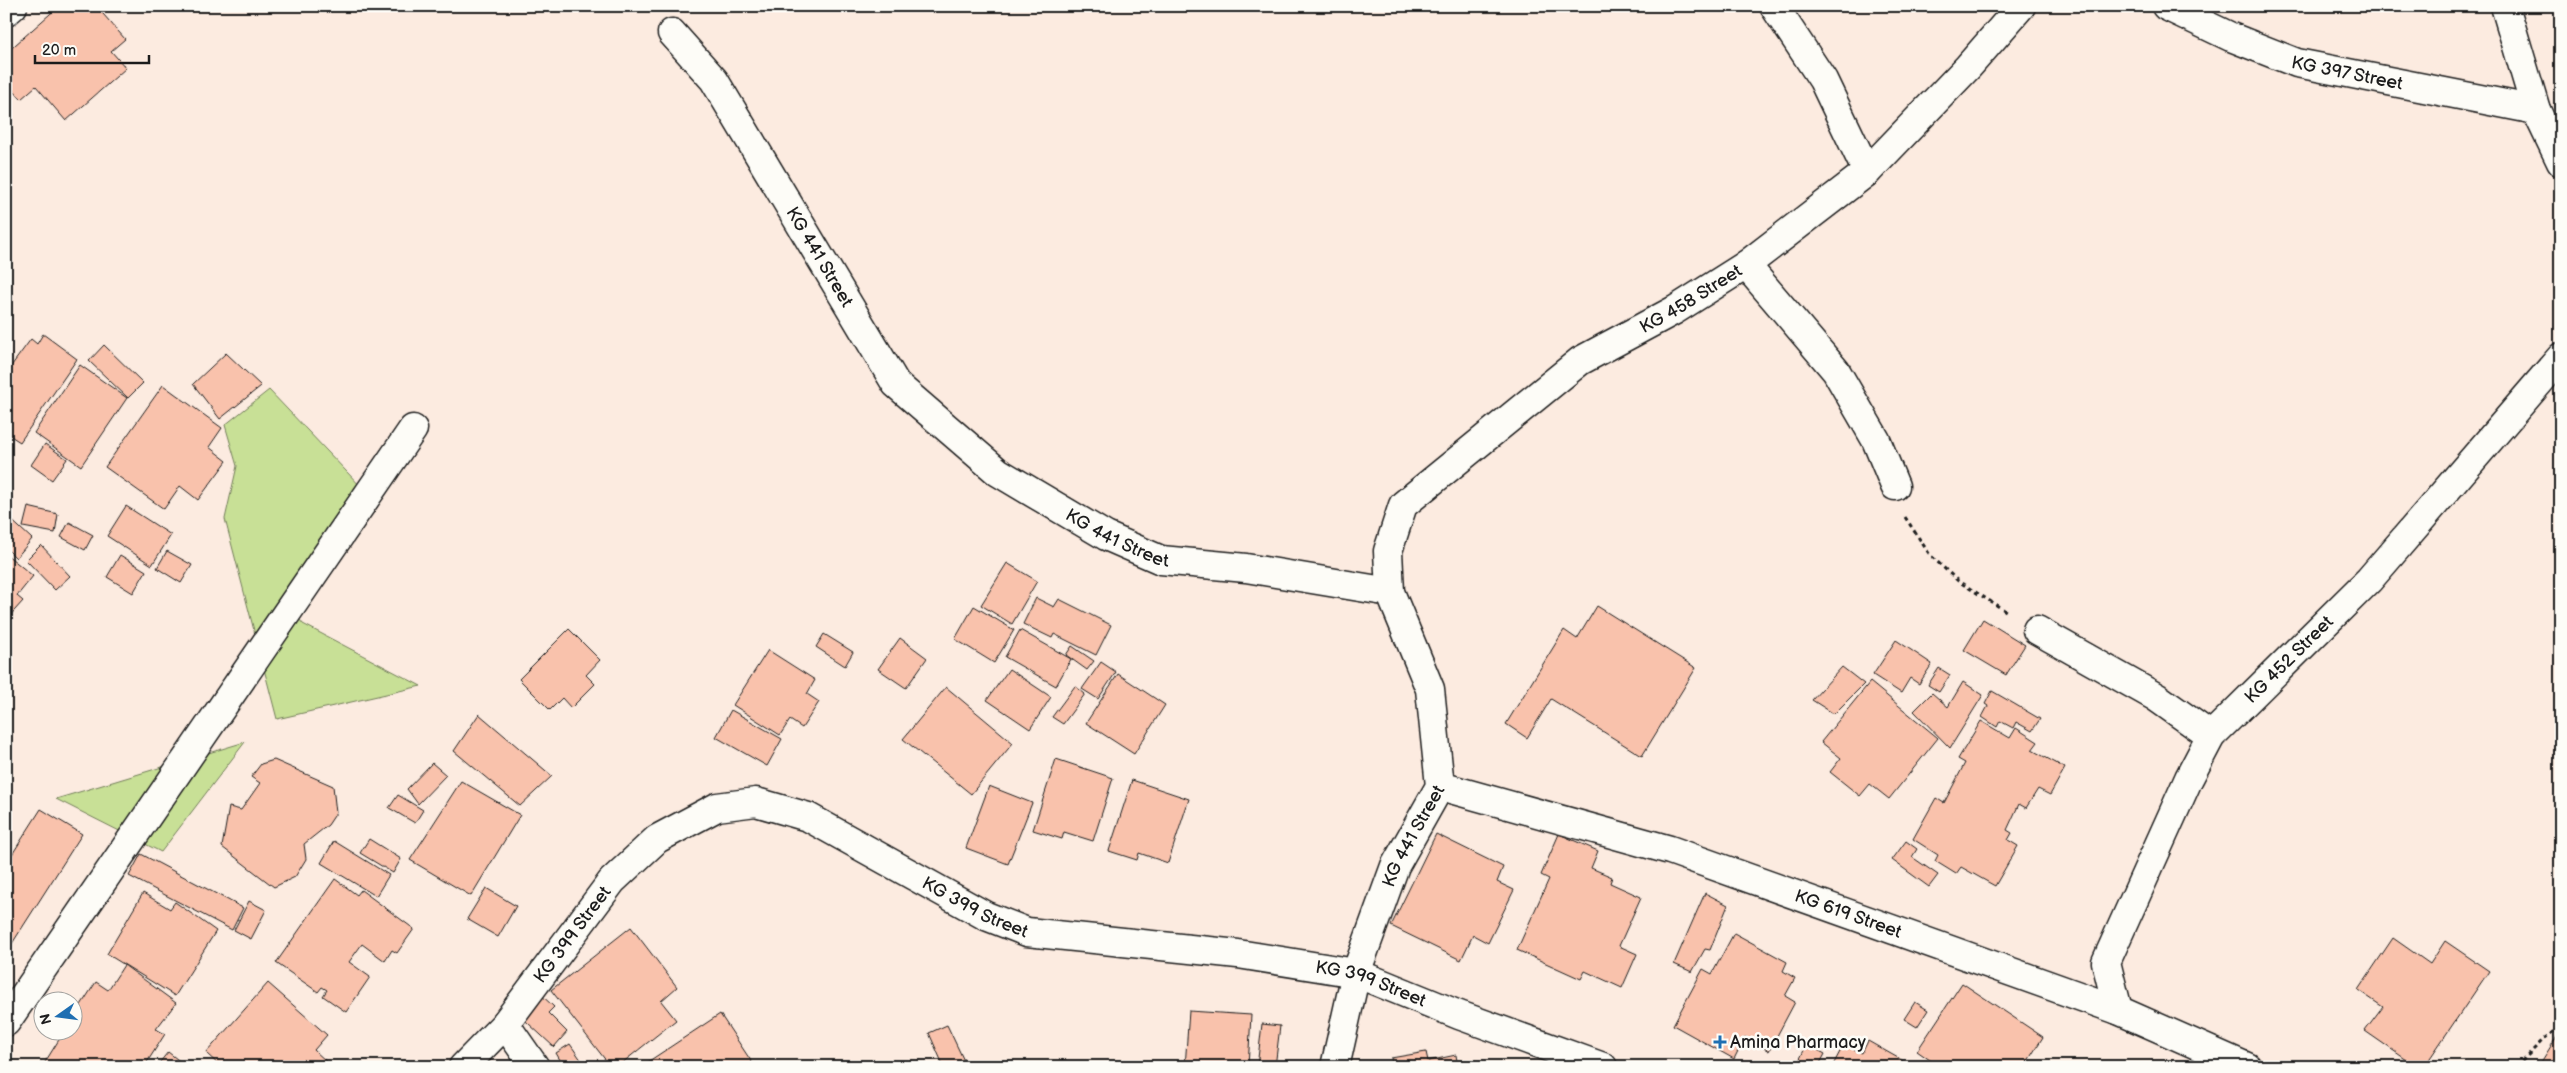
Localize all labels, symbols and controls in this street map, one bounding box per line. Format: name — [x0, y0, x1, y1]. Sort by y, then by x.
scale bar — [35, 32, 149, 64]
text: 20 m — [42, 41, 76, 60]
street label: KG 397 Street — [2290, 52, 2405, 95]
street label: KG 441 Street — [781, 203, 858, 311]
street label: KG 458 Street — [1636, 260, 1746, 338]
street label: KG 441 Street — [1062, 504, 1170, 572]
street label: KG 452 Street — [2241, 611, 2338, 708]
street label: KG 441 Street — [1378, 781, 1450, 890]
street label: KG 399 Street — [918, 873, 1031, 943]
street label: KG 399 Street — [529, 882, 616, 987]
street label: KG 619 Street — [1792, 885, 1905, 943]
street label: KG 399 Street — [1314, 957, 1429, 1012]
north arrow — [32, 990, 82, 1040]
text: N — [36, 1012, 55, 1026]
place label: Amina Pharmacy — [1730, 1032, 1867, 1053]
marker: Amina Pharmacy — [1714, 1036, 1726, 1048]

